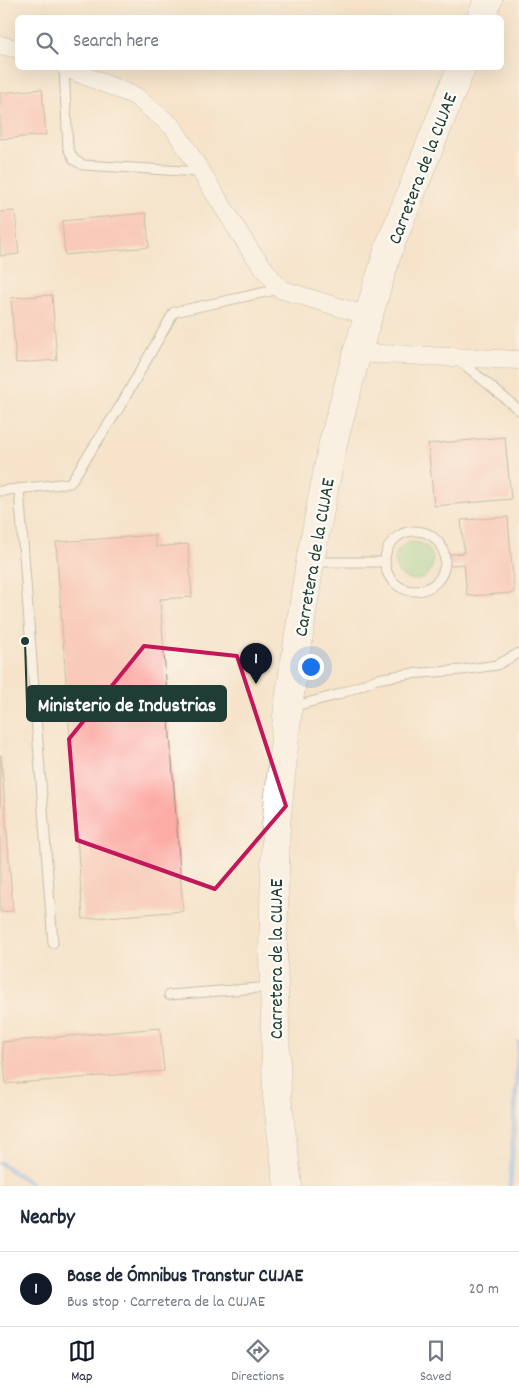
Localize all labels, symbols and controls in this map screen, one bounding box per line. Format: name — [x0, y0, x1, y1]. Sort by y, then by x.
search box — [15, 15, 504, 70]
icon: search — [33, 29, 61, 57]
text: Search here — [73, 29, 159, 56]
street label: Carretera de la CUJAE — [383, 89, 466, 249]
street label: Carretera de la CUJAE — [289, 476, 344, 639]
pin: 1 — [240, 643, 272, 684]
your location — [298, 654, 324, 680]
callout: Ministerio de Industrias — [27, 686, 226, 721]
text: Ministerio de Industrias — [38, 693, 216, 721]
street label: Carretera de la CUJAE — [265, 878, 292, 1039]
text: Nearby — [20, 1204, 75, 1234]
text: Base de Ómnibus Transtur CUJAE — [67, 1264, 303, 1291]
text: 1 — [34, 1278, 38, 1301]
text: 20 m — [469, 1278, 499, 1301]
text: Bus stop · Carretera de la CUJAE — [67, 1291, 265, 1314]
tab: Map — [68, 1337, 96, 1387]
tab: Directions — [231, 1337, 284, 1387]
tab: Saved — [420, 1337, 451, 1387]

